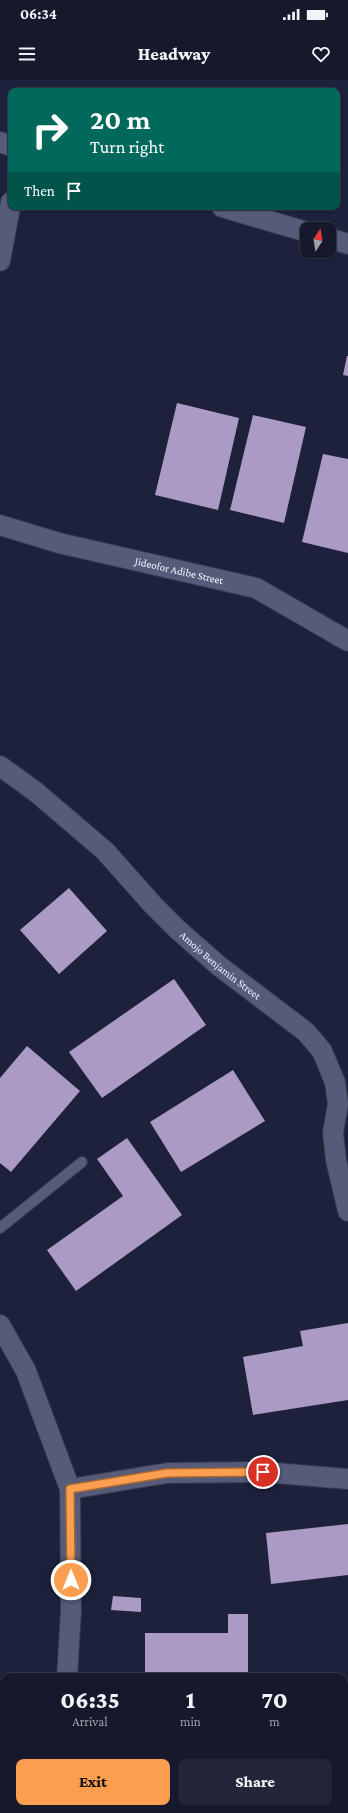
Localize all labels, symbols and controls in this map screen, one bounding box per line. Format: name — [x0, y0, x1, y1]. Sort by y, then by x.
text: 06:34 — [20, 6, 57, 22]
icon: menu — [16, 43, 38, 65]
icon: heart — [310, 43, 332, 65]
text: Headway — [138, 44, 210, 64]
icon: right — [24, 104, 76, 156]
text: 20 m — [90, 104, 150, 135]
text: Turn right — [90, 137, 164, 157]
icon: arrive — [63, 180, 85, 202]
text: Then — [24, 183, 55, 199]
north arrow — [300, 222, 336, 258]
map controls — [300, 222, 336, 258]
street label: Jideofor Adibe Street — [133, 554, 225, 586]
street label: Amojo Benjamin Street — [178, 929, 264, 1002]
pin — [246, 1455, 280, 1489]
icon: arrive — [252, 1461, 274, 1483]
position arrow — [50, 1559, 92, 1601]
text: 06:35 — [60, 1686, 120, 1713]
text: 1 — [186, 1686, 195, 1713]
text: 70 — [261, 1686, 288, 1713]
text: Arrival — [72, 1714, 108, 1729]
text: min — [180, 1714, 201, 1729]
text: m — [269, 1714, 280, 1729]
button: Exit — [16, 1759, 170, 1805]
button: Share — [178, 1759, 332, 1805]

